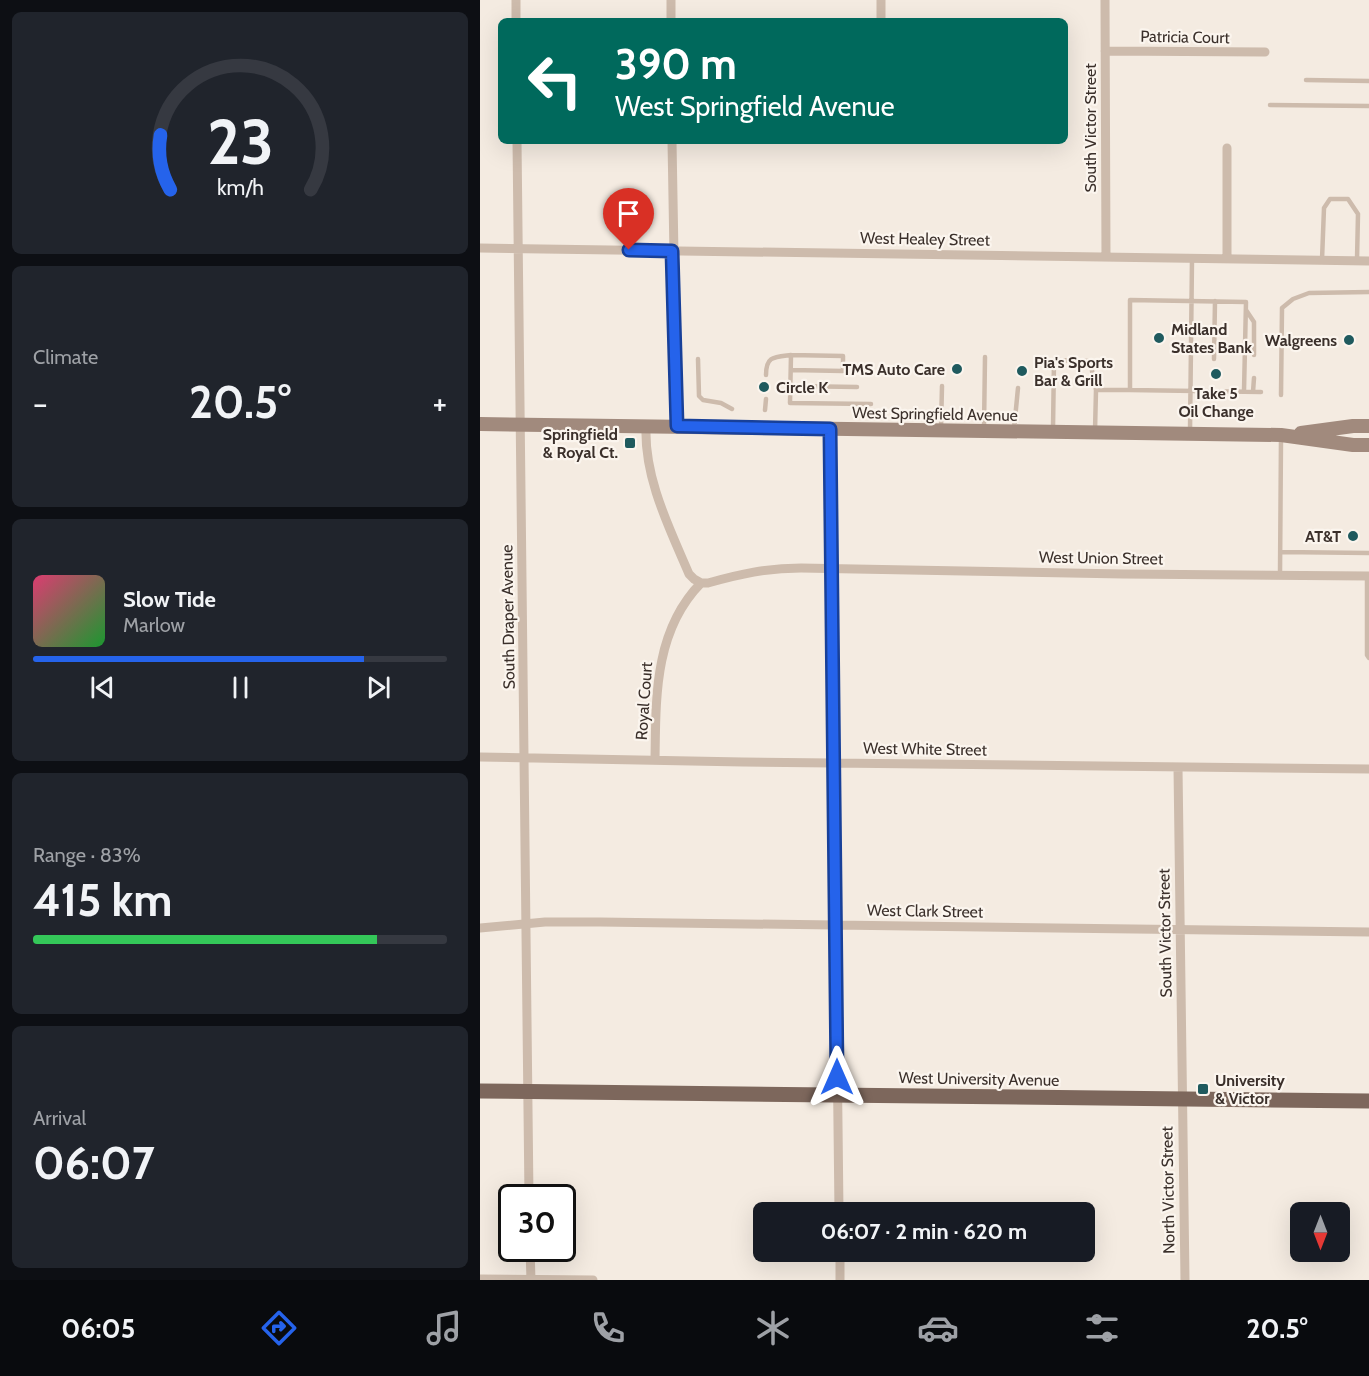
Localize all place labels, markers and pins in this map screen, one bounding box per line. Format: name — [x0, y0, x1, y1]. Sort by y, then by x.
pin — [603, 188, 654, 250]
place label: Midland States Bank — [1171, 320, 1252, 357]
marker: Midland States Bank — [1152, 331, 1166, 345]
place label: Walgreens — [1265, 331, 1337, 350]
marker: Walgreens — [1342, 333, 1356, 347]
place label: Pia's Sports Bar & Grill — [1034, 353, 1113, 390]
place label: TMS Auto Care — [842, 360, 945, 379]
marker: TMS Auto Care — [950, 362, 964, 376]
marker: Pia's Sports Bar & Grill — [1015, 364, 1029, 378]
marker: Take 5 Oil Change — [1209, 367, 1223, 381]
place label: Circle K — [776, 378, 828, 397]
marker: Circle K — [757, 380, 771, 394]
place label: Take 5 Oil Change — [1178, 384, 1254, 421]
place label: Springfield & Royal Ct. — [543, 425, 618, 462]
marker: Springfield & Royal Ct. — [623, 436, 637, 450]
place label: AT&T — [1305, 527, 1341, 546]
marker: AT&T — [1346, 529, 1360, 543]
place label: University & Victor — [1215, 1071, 1285, 1108]
marker: University & Victor — [1196, 1082, 1210, 1096]

